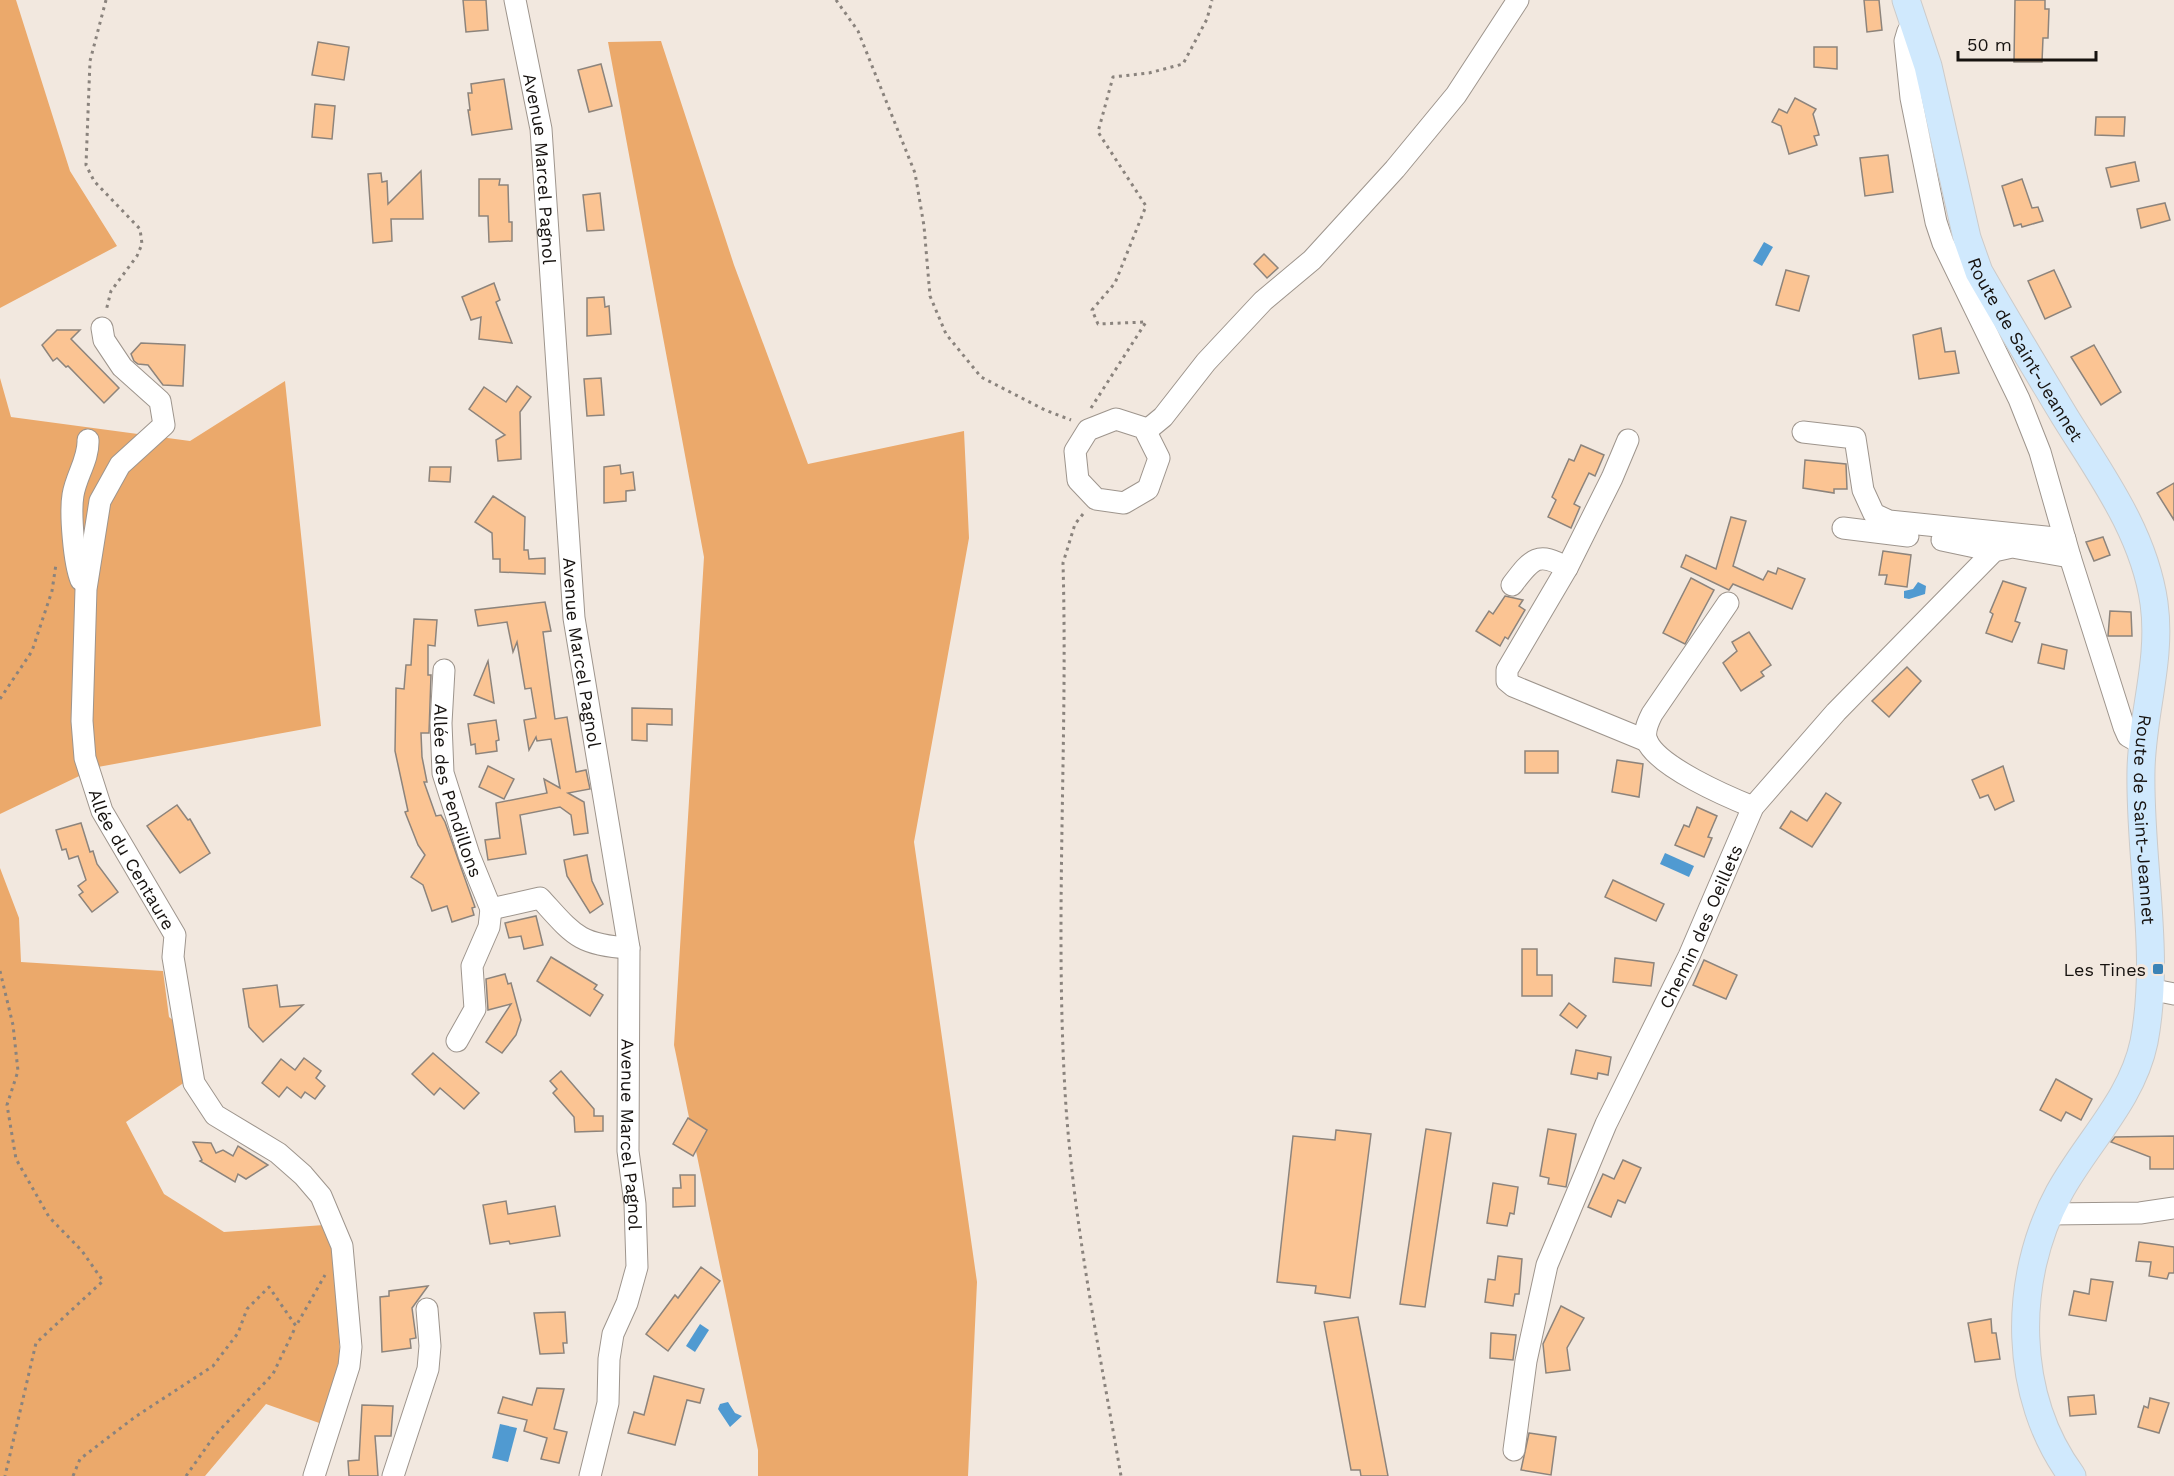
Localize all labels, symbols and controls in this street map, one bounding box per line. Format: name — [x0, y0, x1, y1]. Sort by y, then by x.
scale bar — [1958, 24, 2096, 62]
text: 50 m — [1967, 34, 2012, 55]
street label: Avenue Marcel Pagnol — [520, 71, 561, 265]
street label: Route de Saint-Jeannet — [1964, 254, 2088, 445]
street label: Avenue Marcel Pagnol — [559, 557, 606, 750]
street label: Allée des Pendillons — [430, 703, 487, 880]
street label: Route de Saint-Jeannet — [2130, 713, 2160, 925]
street label: Allée du Centaure — [85, 786, 180, 933]
street label: Chemin des Oeillets — [1654, 841, 1746, 1012]
place label: Les Tines — [2064, 959, 2146, 980]
marker: Les Tines — [2151, 962, 2165, 976]
street label: Avenue Marcel Pagnol — [617, 1039, 646, 1231]

